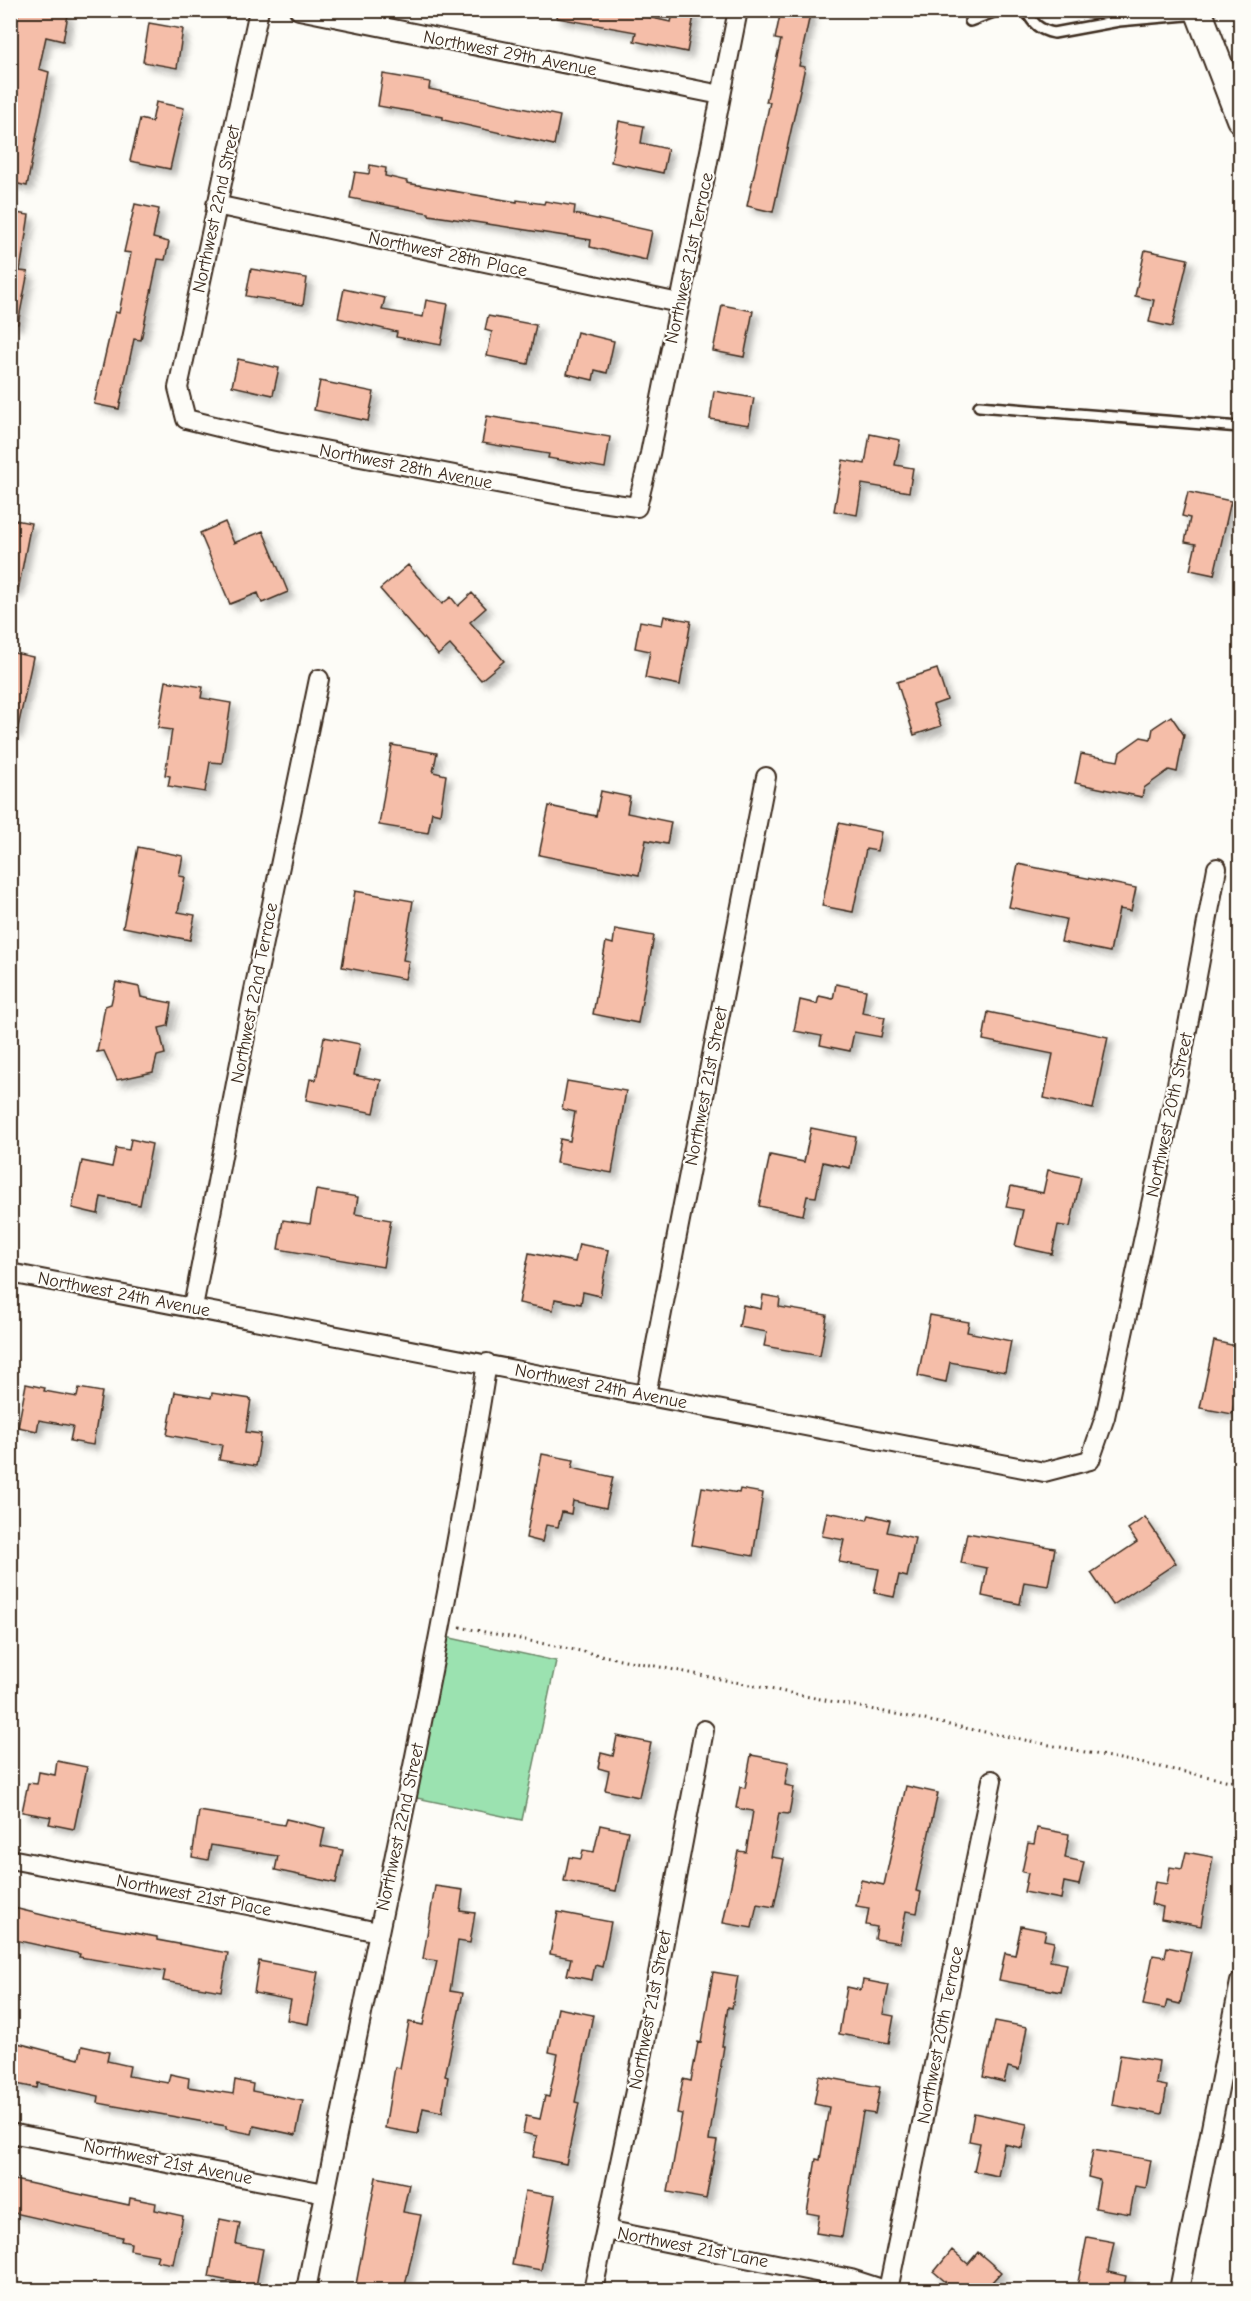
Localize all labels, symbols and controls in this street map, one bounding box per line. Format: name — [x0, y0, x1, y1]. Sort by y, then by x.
street label: Northwest 29th Avenue — [422, 26, 598, 81]
street label: Northwest 22nd Street — [188, 123, 245, 295]
street label: Northwest 21st Terrace — [661, 171, 718, 346]
street label: Northwest 28th Place — [367, 227, 529, 282]
street label: Northwest 28th Avenue — [318, 439, 494, 494]
street label: Northwest 22nd Terrace — [227, 901, 282, 1085]
street label: Northwest 21st Street — [681, 1004, 732, 1167]
street label: Northwest 20th Street — [1142, 1030, 1197, 1199]
street label: Northwest 24th Avenue — [36, 1267, 212, 1322]
street label: Northwest 24th Avenue — [513, 1359, 689, 1414]
street label: Northwest 22nd Street — [372, 1741, 429, 1913]
street label: Northwest 21st Place — [115, 1870, 273, 1921]
street label: Northwest 21st Street — [625, 1928, 676, 2091]
street label: Northwest 20th Terrace — [913, 1944, 968, 2126]
street label: Northwest 21st Avenue — [82, 2136, 254, 2189]
street label: Northwest 21st Lane — [616, 2223, 770, 2272]

